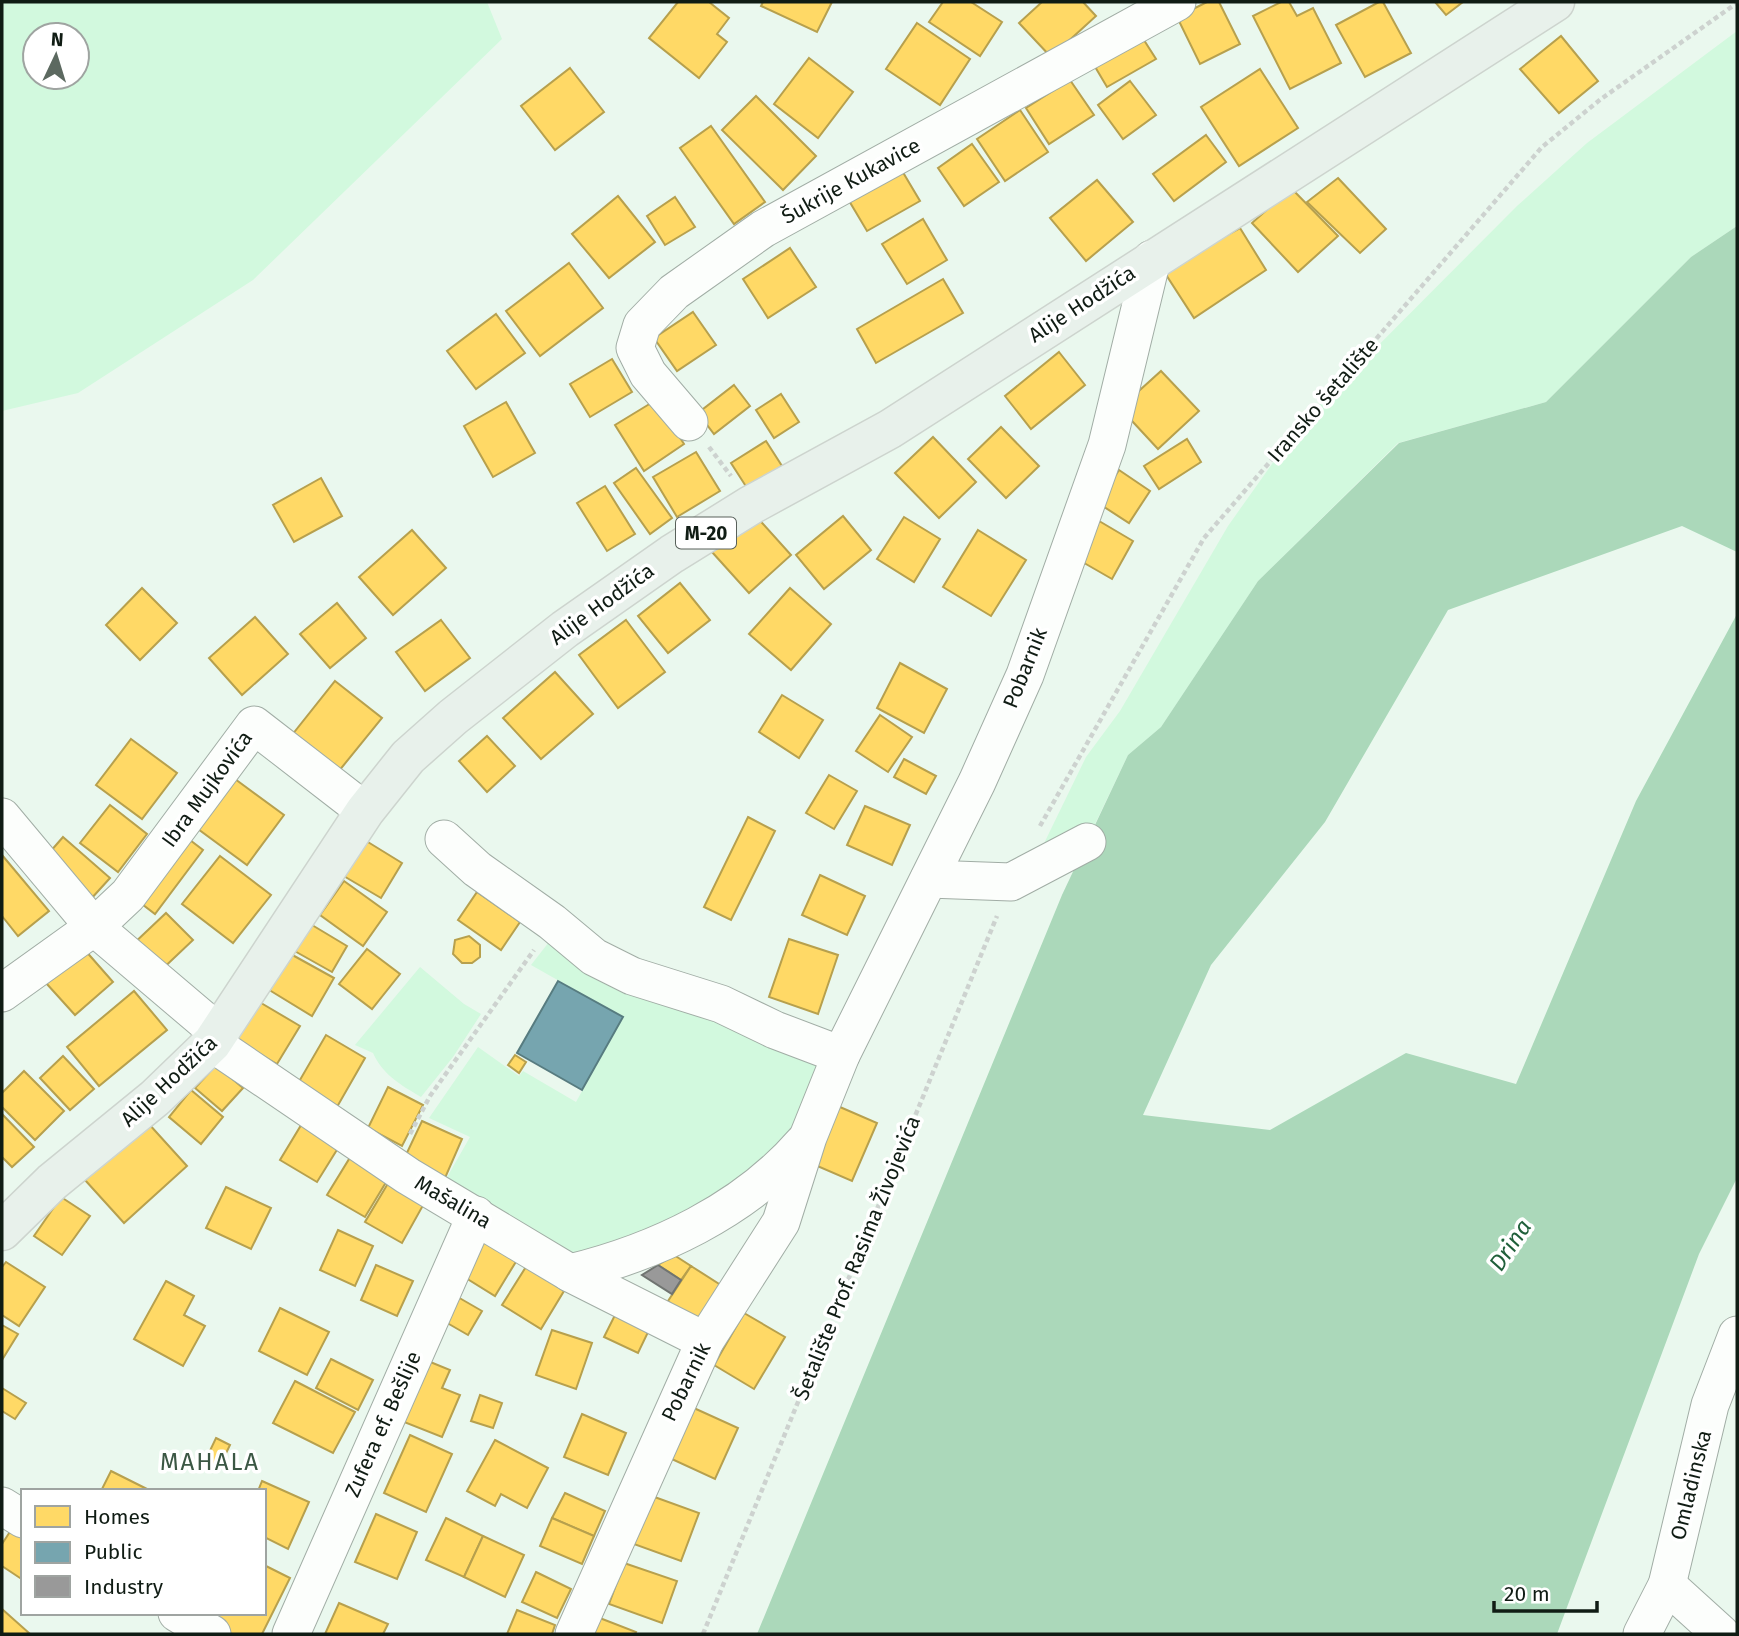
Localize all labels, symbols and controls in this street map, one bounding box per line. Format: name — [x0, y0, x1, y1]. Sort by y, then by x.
north arrow — [21, 21, 91, 91]
text: N — [50, 28, 64, 51]
street label: Šukrije Kukavice — [777, 132, 925, 230]
street label: Alije Hodžića — [1024, 260, 1140, 348]
street label: Iransko šetalište — [1262, 333, 1384, 467]
road number: M-20 — [676, 518, 736, 548]
street label: Alije Hodžića — [545, 557, 659, 651]
street label: Pobarnik — [997, 624, 1053, 712]
street label: Ibra Mujkovića — [156, 726, 258, 852]
street label: Alije Hodžića — [115, 1030, 223, 1132]
street label: Šetalište Prof. Rasima Živojevića — [788, 1112, 926, 1404]
street label: Mašalina — [410, 1170, 496, 1234]
water label: Drina — [1483, 1214, 1537, 1276]
street label: Pobarnik — [656, 1338, 716, 1426]
street label: Zufera ef. Bešlije — [339, 1347, 427, 1501]
street label: Omladinska — [1665, 1427, 1717, 1543]
district label: MAHALA — [160, 1448, 260, 1476]
legend — [21, 1489, 266, 1615]
text: Homes — [84, 1504, 150, 1530]
text: Public — [84, 1539, 142, 1565]
scale bar — [1494, 1570, 1597, 1614]
text: Industry — [84, 1574, 164, 1600]
text: 20 m — [1504, 1581, 1550, 1607]

